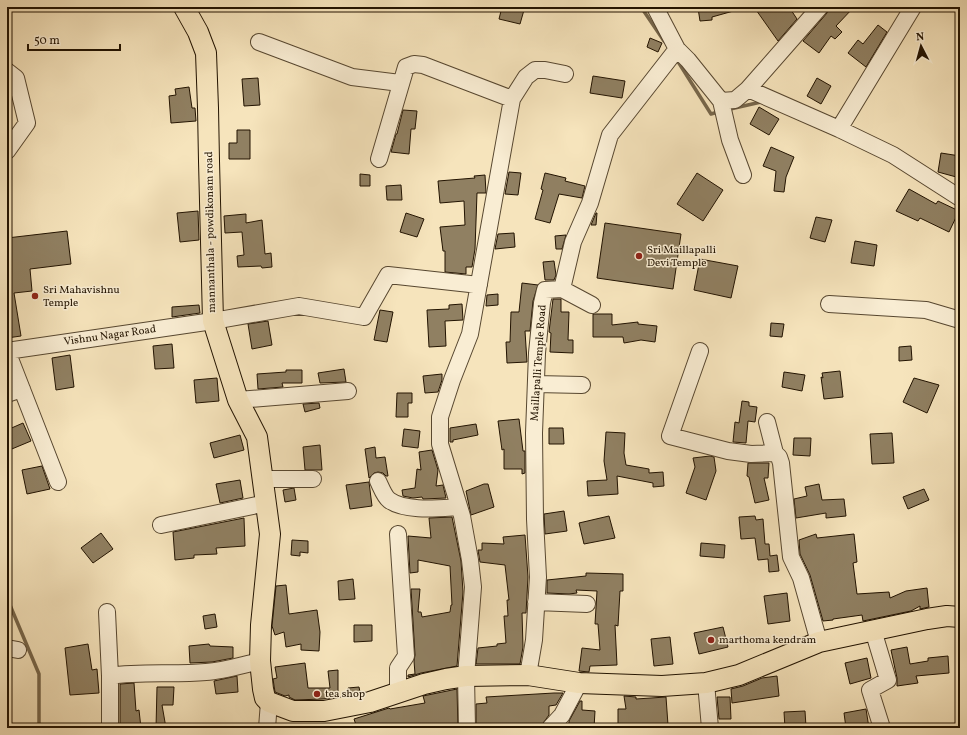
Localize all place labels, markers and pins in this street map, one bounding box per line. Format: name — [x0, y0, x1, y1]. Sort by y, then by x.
place label: Sri Maillapalli Devi Temple — [647, 243, 716, 271]
marker: Sri Maillapalli Devi Temple — [634, 251, 644, 261]
place label: Sri Mahavishnu Temple — [43, 283, 120, 311]
marker: Sri Mahavishnu Temple — [30, 291, 40, 301]
place label: marthoma kendram — [719, 633, 816, 648]
marker: marthoma kendram — [706, 635, 716, 645]
place label: tea shop — [325, 687, 365, 702]
marker: tea shop — [312, 689, 322, 699]

